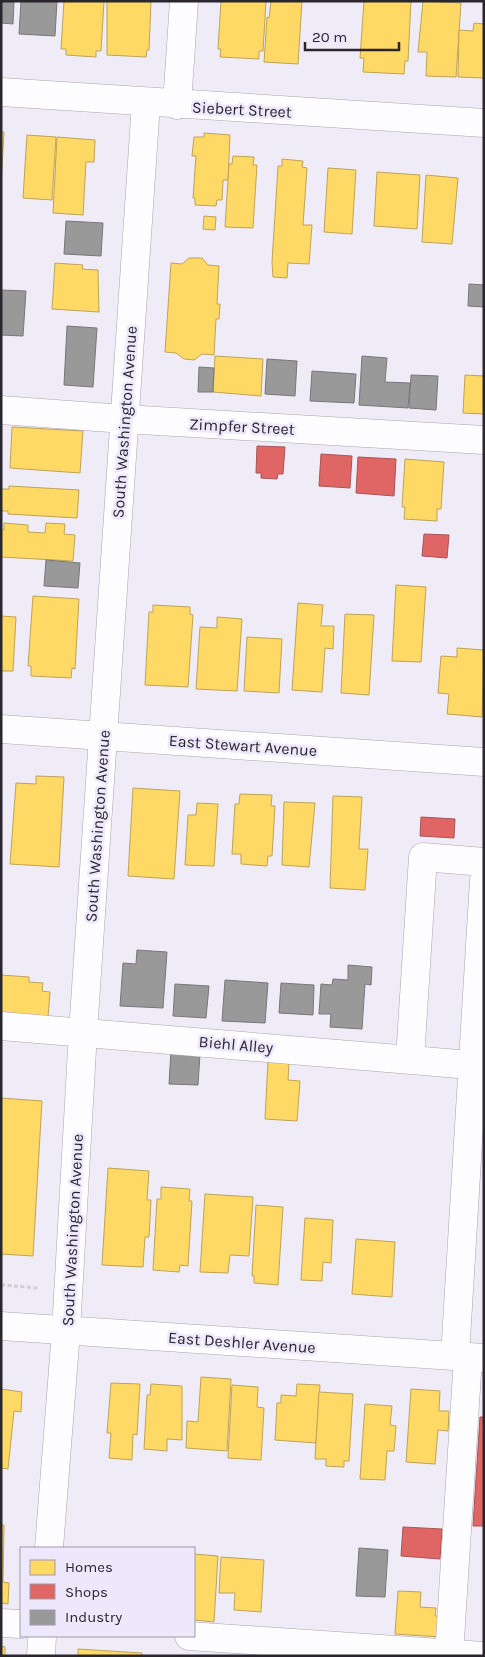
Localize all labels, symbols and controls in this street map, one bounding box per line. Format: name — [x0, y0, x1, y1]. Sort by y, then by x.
scale bar — [305, 20, 399, 52]
text: 20 m — [312, 28, 347, 46]
street label: Siebert Street — [192, 97, 292, 122]
street label: South Washington Avenue — [108, 325, 141, 519]
street label: Zimpfer Street — [189, 414, 295, 439]
street label: South Washington Avenue — [81, 729, 114, 923]
street label: East Stewart Avenue — [168, 731, 318, 760]
street label: Biehl Alley — [198, 1032, 275, 1057]
street label: South Washington Avenue — [58, 1133, 87, 1327]
street label: East Deshler Avenue — [168, 1328, 316, 1357]
legend — [20, 1547, 195, 1637]
text: Homes — [65, 1558, 113, 1576]
text: Shops — [65, 1583, 108, 1601]
text: Industry — [65, 1608, 122, 1626]

